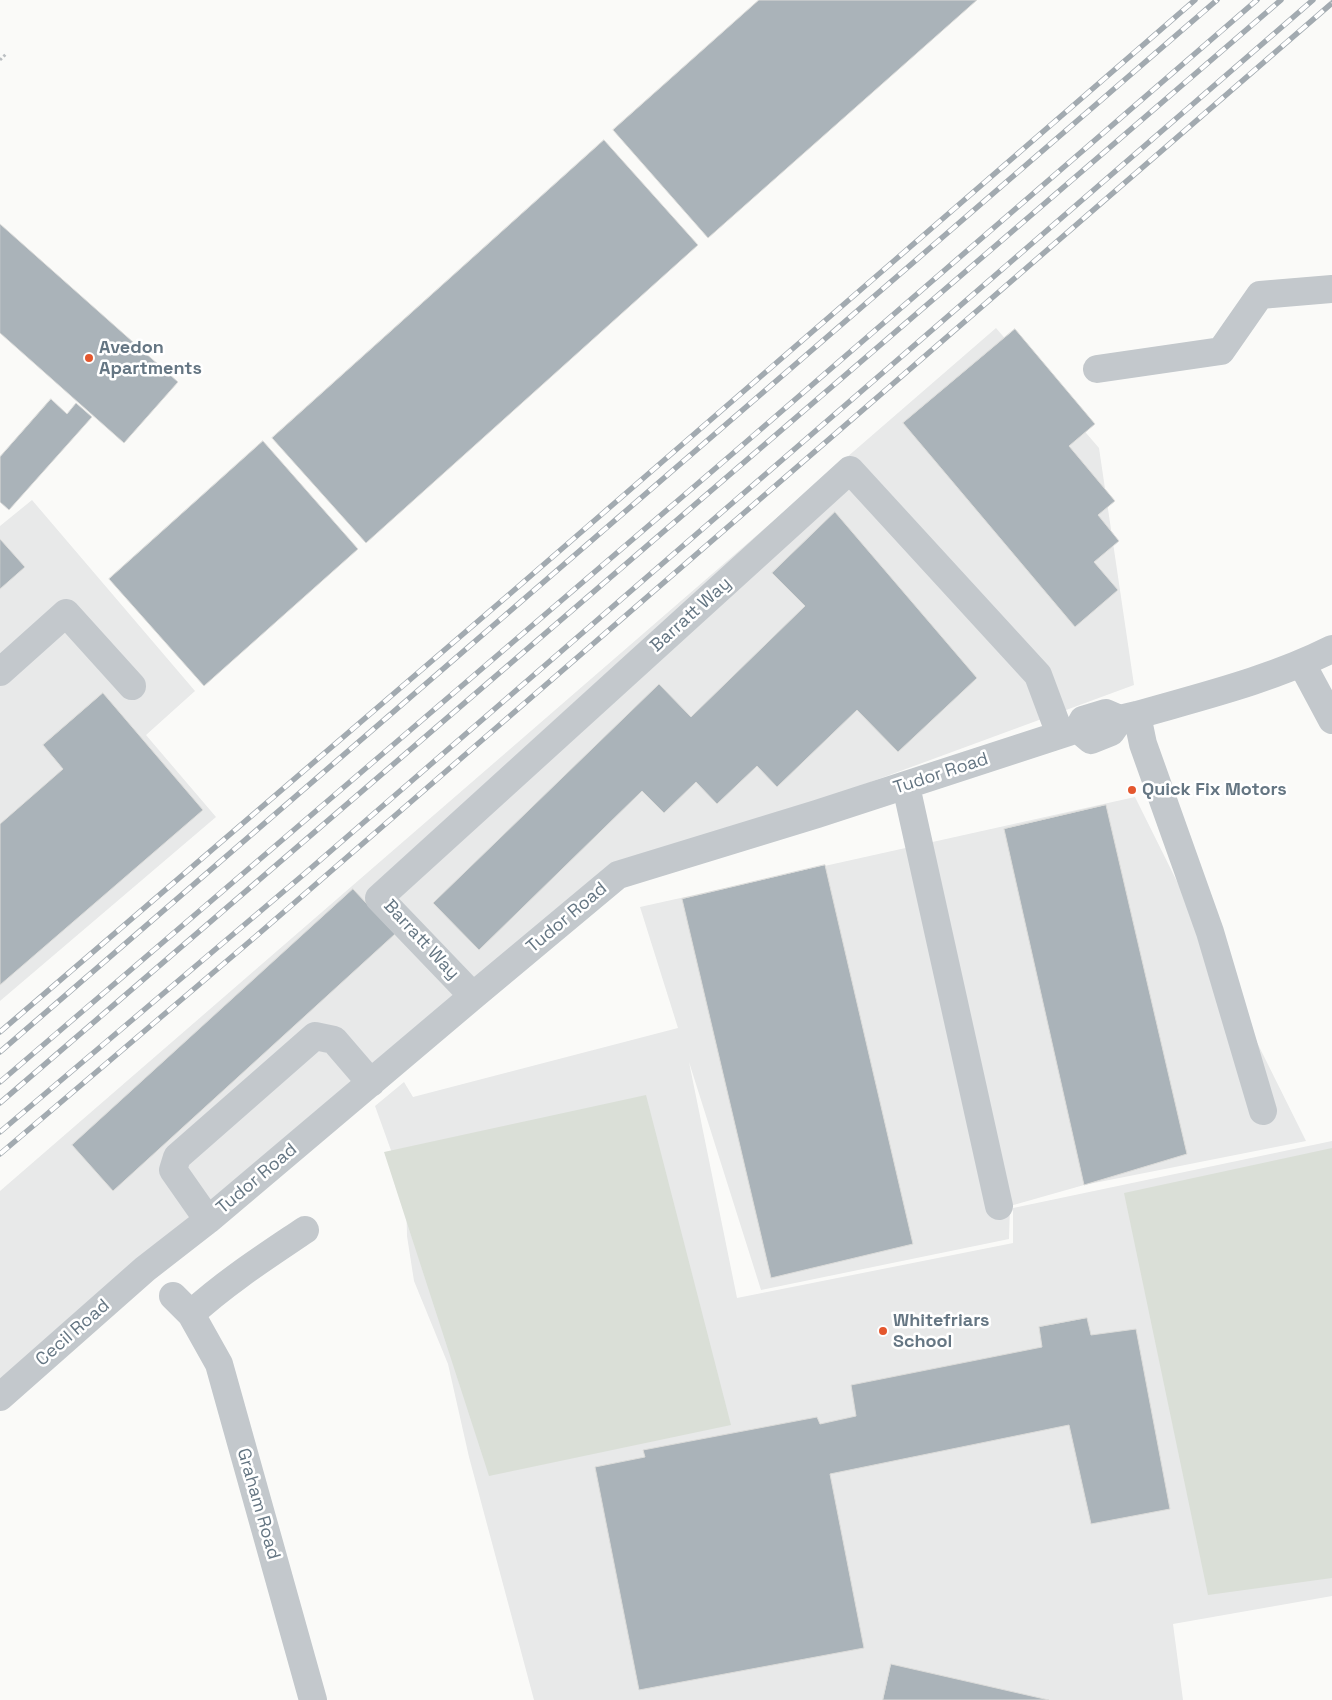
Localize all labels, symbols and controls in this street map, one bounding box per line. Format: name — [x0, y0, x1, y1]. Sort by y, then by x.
place label: Avedon Apartments — [99, 337, 202, 379]
marker: Avedon Apartments — [83, 352, 95, 364]
street label: Barratt Way — [646, 573, 736, 657]
street label: Tudor Road — [891, 749, 991, 799]
place label: Quick Fix Motors — [1142, 779, 1287, 801]
marker: Quick Fix Motors — [1126, 784, 1138, 796]
street label: Tudor Road — [522, 878, 612, 958]
street label: Barratt Way — [379, 896, 463, 984]
street label: Tudor Road — [212, 1139, 302, 1219]
street label: Cecil Road — [32, 1295, 114, 1371]
place label: Whitefriars School — [893, 1310, 990, 1352]
marker: Whitefriars School — [877, 1325, 889, 1337]
street label: Graham Road — [232, 1446, 284, 1562]

